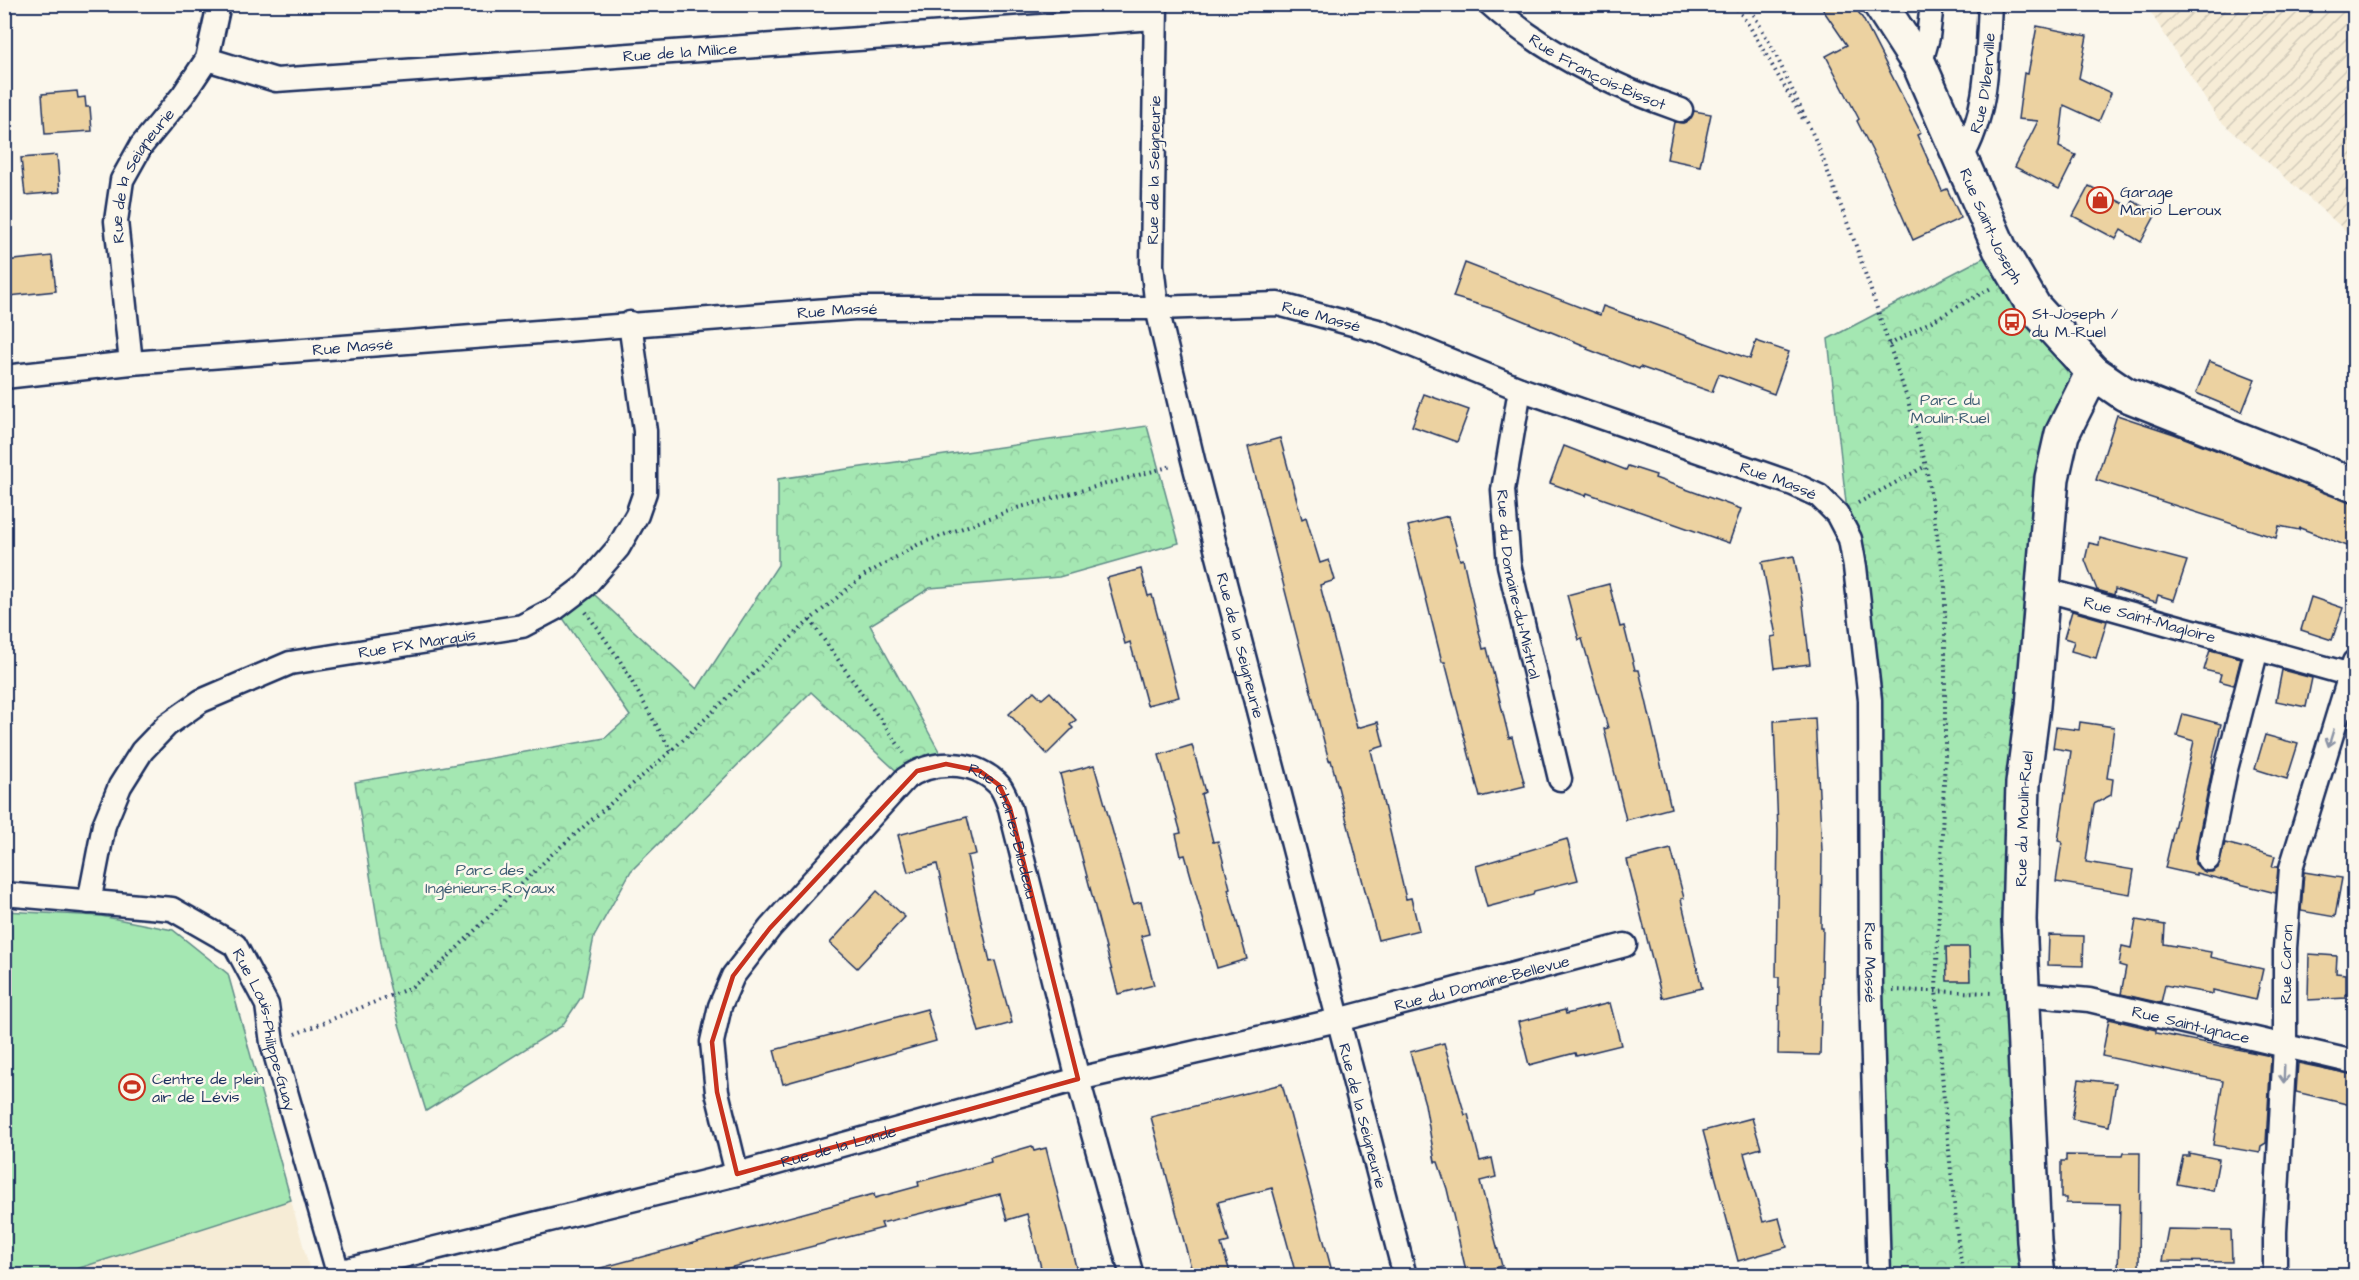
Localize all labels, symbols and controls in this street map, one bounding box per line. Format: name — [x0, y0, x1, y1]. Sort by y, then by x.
street label: Rue François-Bissot — [1524, 29, 1669, 116]
street label: Rue D'Iberville — [1964, 32, 2001, 136]
street label: Rue de la Milice — [622, 37, 738, 68]
street label: Rue de la Seigneurie — [1142, 95, 1167, 245]
street label: Rue de la Seigneurie — [106, 104, 180, 244]
street label: Rue Saint-Joseph — [1954, 165, 2028, 288]
place label: Garage Mario Leroux — [2120, 181, 2222, 221]
shop icon: Garage Mario Leroux — [2085, 185, 2115, 215]
street label: Rue Massé — [1279, 296, 1363, 338]
street label: Rue Massé — [796, 298, 878, 324]
place label: St-Joseph / du M.-Ruel — [2032, 303, 2118, 343]
bus stop icon: St-Joseph / du M.-Ruel — [1997, 307, 2027, 337]
street label: Rue Massé — [312, 333, 394, 361]
park label: Parc du Moulin-Ruel — [1911, 389, 1989, 429]
street label: Rue Massé — [1737, 456, 1821, 506]
street label: Rue du Domaine-du-Mistral — [1491, 489, 1546, 681]
street label: Rue de la Seigneurie — [1211, 571, 1270, 721]
street label: Rue Saint-Magloire — [2081, 591, 2218, 649]
street label: Rue FX Marquis — [357, 624, 477, 664]
one-way arrow — [2325, 728, 2336, 747]
street label: Rue du Moulin-Ruel — [2010, 749, 2039, 887]
street label: Rue Charles-Bilodeau — [965, 758, 1042, 901]
park label: Parc des Ingénieurs-Royaux — [425, 859, 555, 900]
street label: Rue Massé — [1859, 922, 1881, 1004]
street label: Rue Caron — [2275, 924, 2299, 1004]
street label: Rue Louis-Philippe-Guay — [227, 945, 301, 1114]
street label: Rue du Domaine-Bellevue — [1392, 950, 1572, 1017]
street label: Rue Saint-Ignace — [2130, 1000, 2252, 1049]
street label: Rue de la Seigneurie — [1333, 1041, 1392, 1191]
one-way arrow — [2278, 1064, 2290, 1084]
place label: Centre de plein air de Lévis — [152, 1068, 264, 1108]
sports icon: Centre de plein air de Lévis — [117, 1072, 147, 1102]
street label: Rue de la Lande — [778, 1120, 899, 1173]

